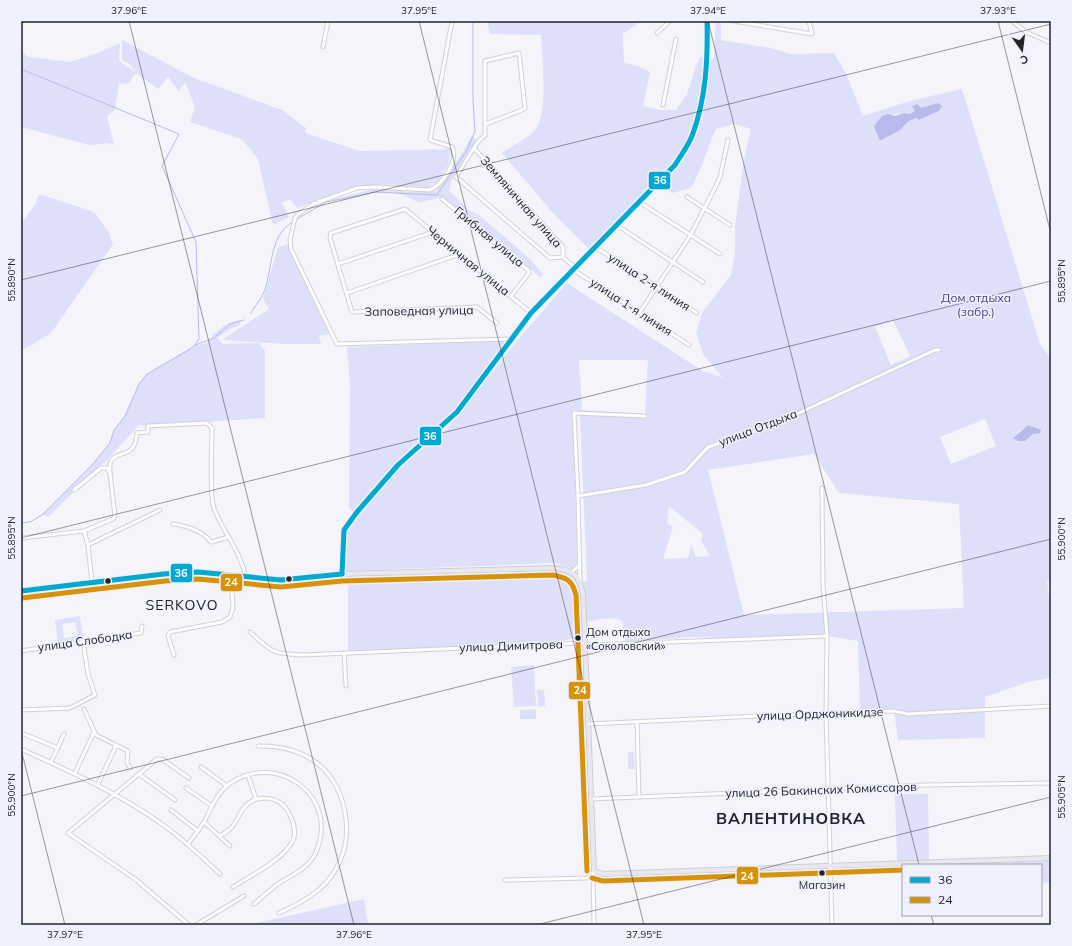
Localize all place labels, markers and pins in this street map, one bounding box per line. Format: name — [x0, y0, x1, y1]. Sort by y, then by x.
unlabelled marker — [284, 574, 294, 584]
unlabelled marker — [103, 576, 113, 586]
place label: Дом отдыха «Соколовский» — [586, 625, 665, 653]
marker: Дом отдыха «Соколовский» — [573, 633, 583, 643]
marker: Магазин — [817, 868, 827, 878]
place label: Магазин — [799, 878, 845, 892]

